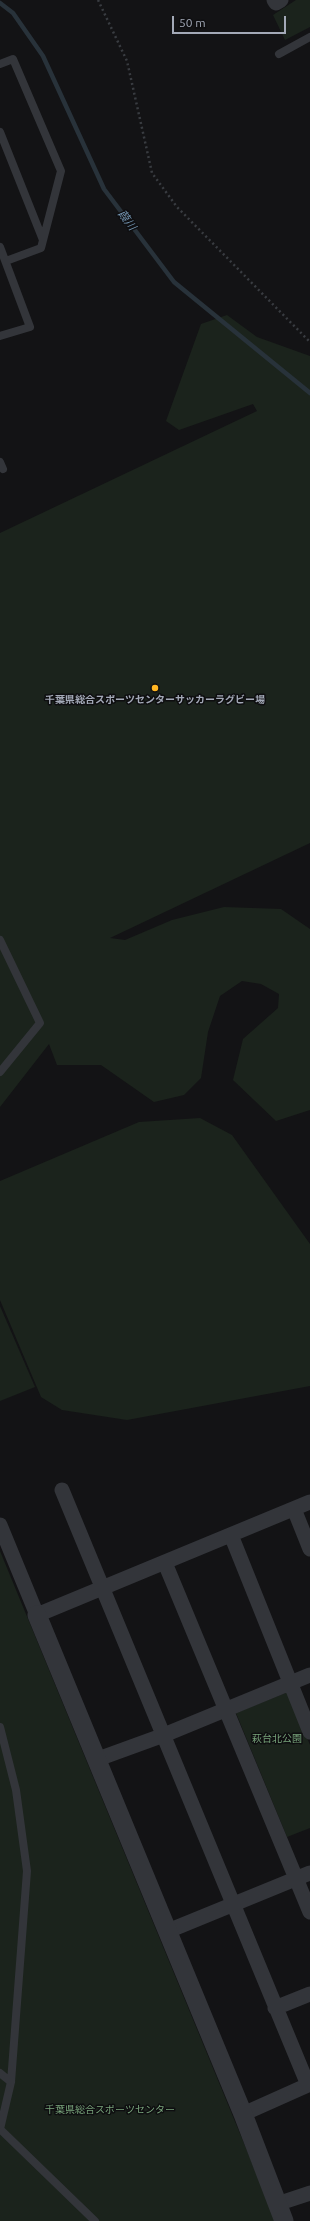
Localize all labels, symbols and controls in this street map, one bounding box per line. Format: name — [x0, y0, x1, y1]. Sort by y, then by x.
scale bar — [174, 8, 288, 34]
text: 50 m — [179, 16, 206, 29]
water label: 葭川 — [115, 207, 139, 233]
marker: 千葉県総合スポーツセンターサッカーラグビー場 — [150, 683, 160, 693]
place label: 千葉県総合スポーツセンターサッカーラグビー場 — [45, 694, 265, 706]
park label: 萩台北公園 — [252, 1733, 302, 1745]
park label: 千葉県総合スポーツセンター — [45, 2104, 175, 2116]

